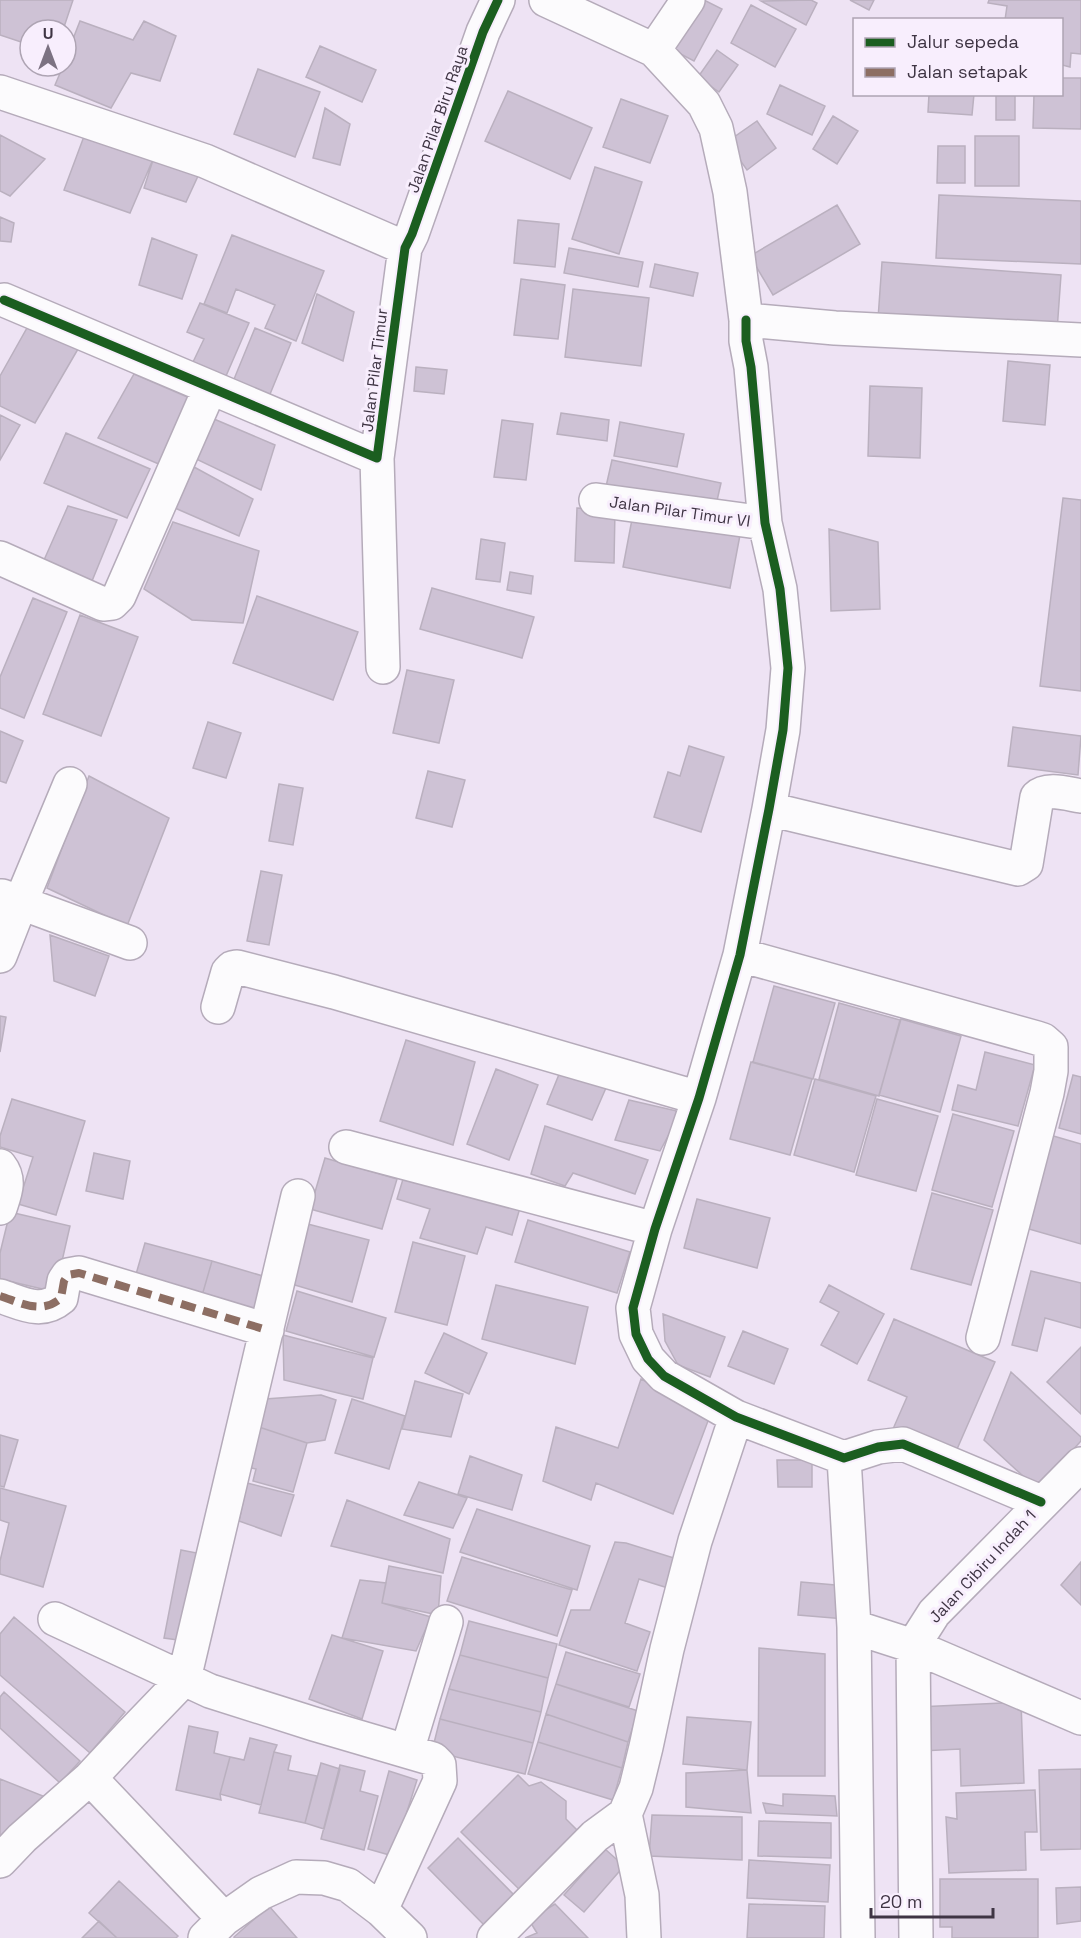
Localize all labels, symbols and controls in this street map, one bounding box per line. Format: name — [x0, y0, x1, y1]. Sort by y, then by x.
north arrow — [18, 18, 78, 78]
legend — [853, 18, 1063, 96]
text: U — [43, 23, 53, 44]
text: Jalur sepeda — [907, 30, 1019, 53]
street label: Jalan Pilar Biru Raya — [402, 43, 473, 196]
text: Jalan setapak — [907, 60, 1028, 83]
street label: Jalan Pilar Timur — [356, 307, 392, 433]
street label: Jalan Pilar Timur VI — [608, 491, 752, 532]
street label: Jalan Cibiru Indah 1 — [924, 1505, 1040, 1627]
scale bar — [871, 1881, 992, 1919]
text: 20 m — [880, 1890, 923, 1913]

